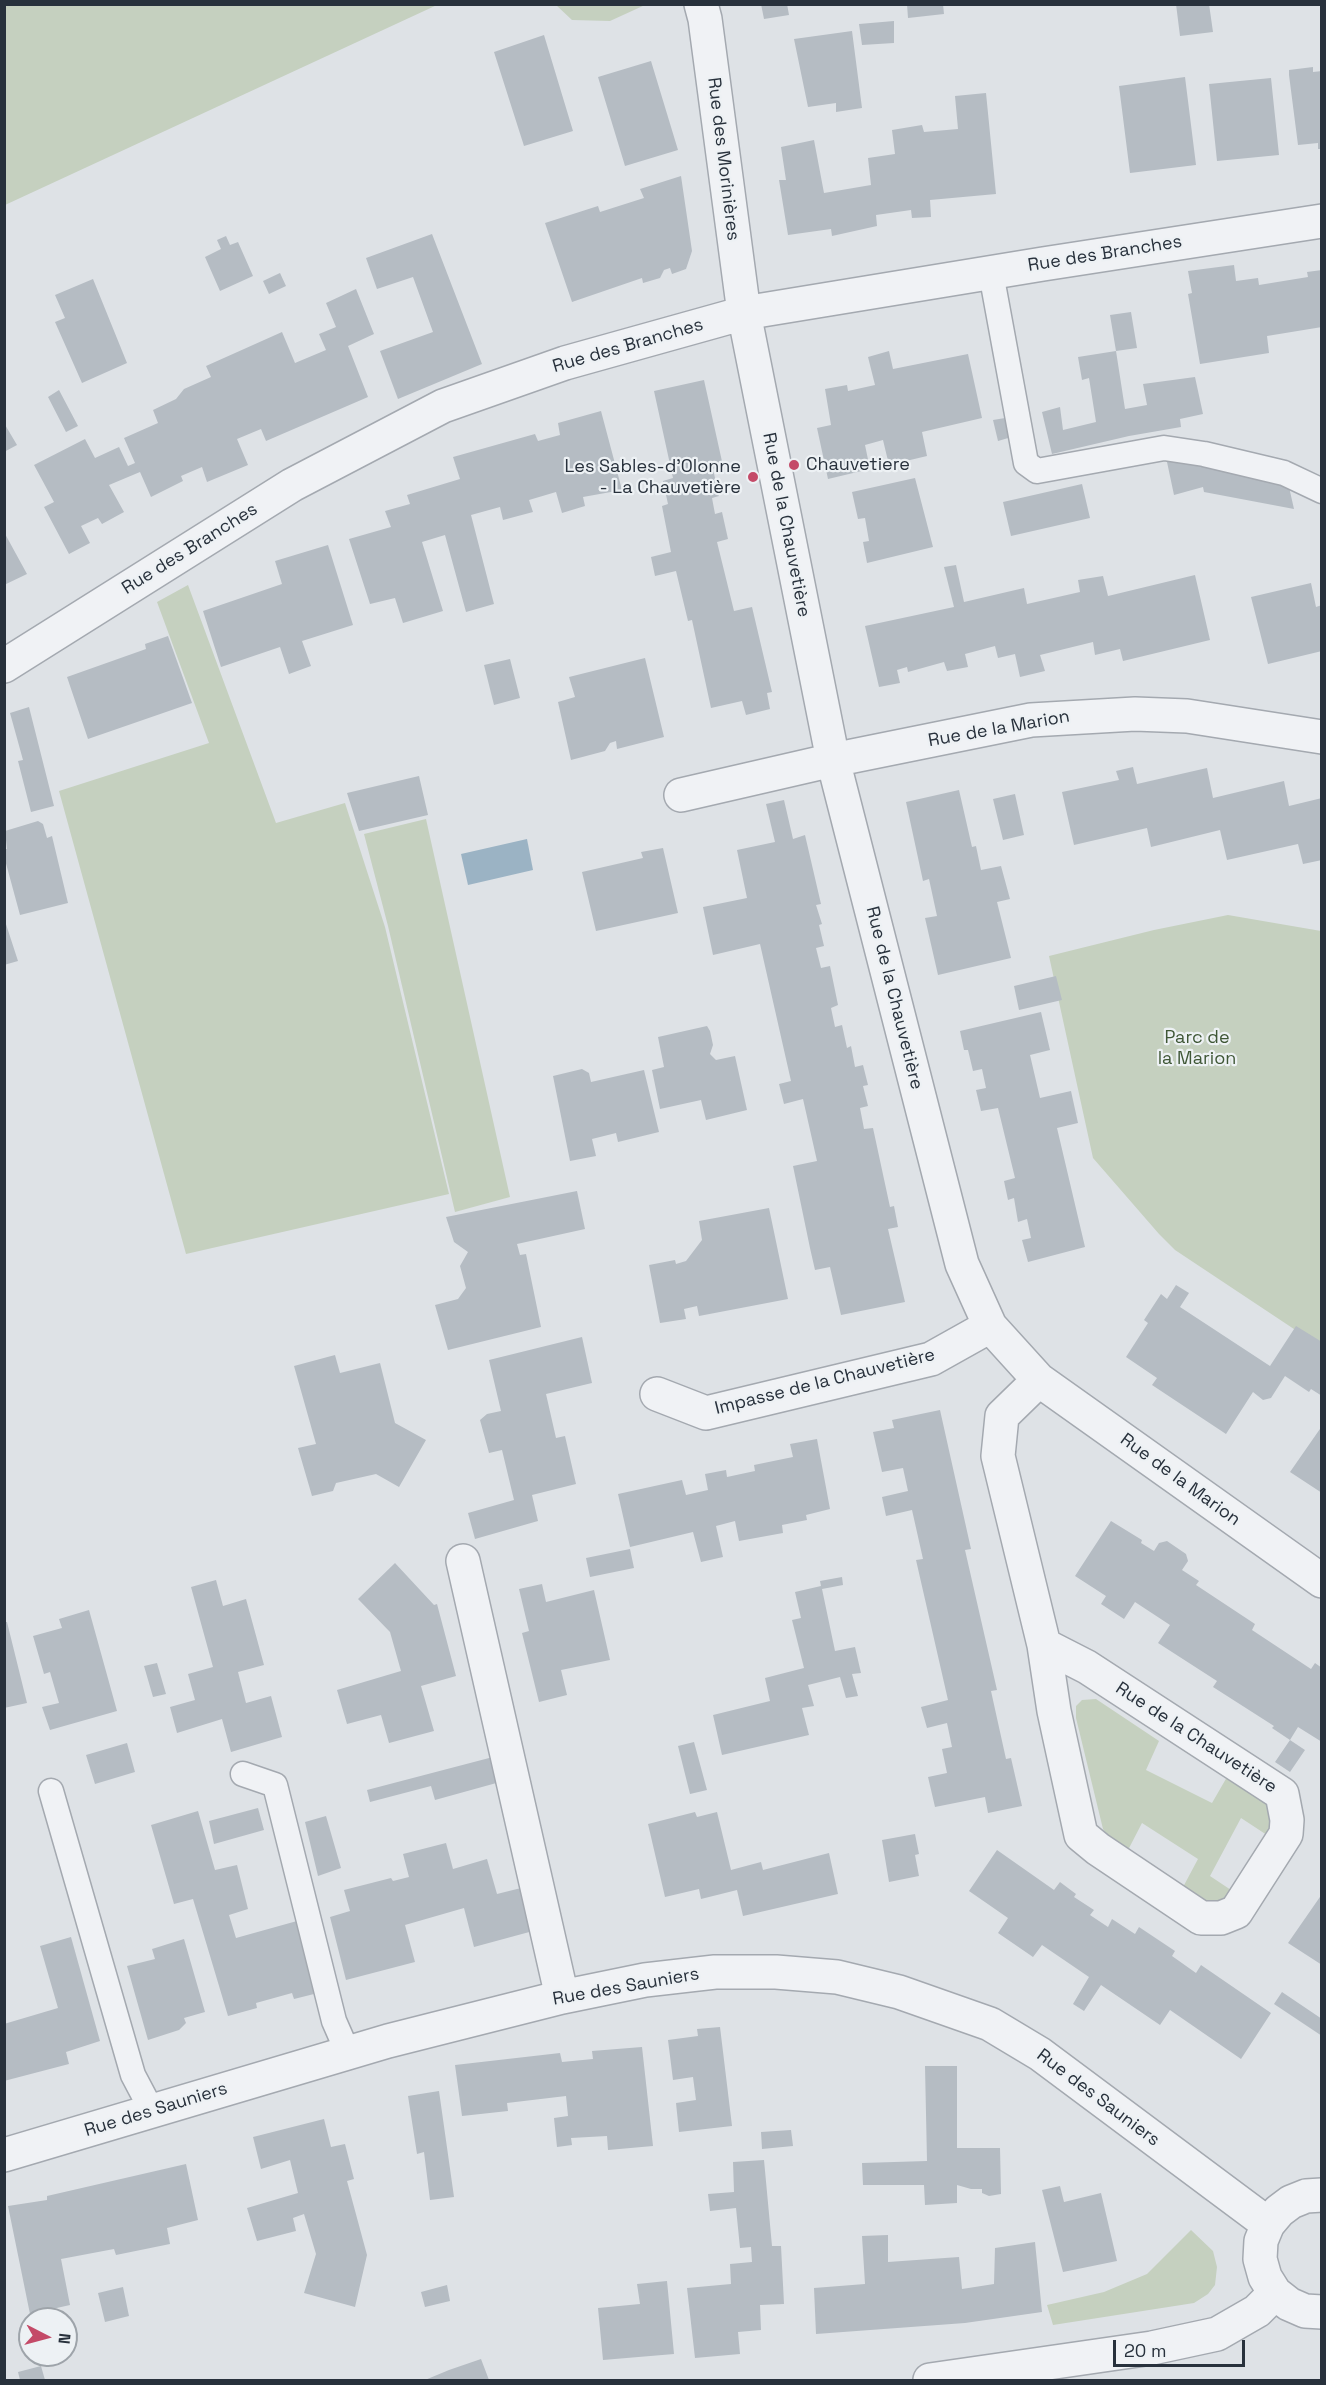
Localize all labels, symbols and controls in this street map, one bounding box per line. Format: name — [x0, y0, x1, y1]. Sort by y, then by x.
street label: Rue des Morinières — [702, 76, 744, 242]
street label: Rue des Branches — [1026, 231, 1184, 277]
street label: Rue des Branches — [550, 314, 706, 378]
street label: Rue de la Chauvetière — [757, 431, 815, 619]
place label: Chauvetiere — [806, 454, 910, 476]
place label: Les Sables-d'Olonne - La Chauvetière — [564, 456, 741, 498]
marker: Chauvetiere — [787, 458, 801, 472]
marker: Les Sables-d'Olonne - La Chauvetière — [746, 470, 760, 484]
street label: Rue des Branches — [118, 499, 262, 599]
street label: Rue de la Marion — [927, 706, 1071, 752]
street label: Rue de la Chauvetière — [861, 904, 927, 1092]
park label: Parc de la Marion — [1158, 1027, 1236, 1070]
street label: Impasse de la Chauvetière — [713, 1344, 937, 1420]
street label: Rue de la Marion — [1116, 1429, 1244, 1531]
street label: Rue de la Chauvetière — [1111, 1678, 1281, 1798]
street label: Rue des Sauniers — [551, 1963, 701, 2011]
street label: Rue des Sauniers — [1032, 2045, 1164, 2151]
street label: Rue des Sauniers — [82, 2078, 230, 2142]
north arrow — [18, 2307, 78, 2367]
scale bar — [1116, 2328, 1248, 2366]
text: N — [53, 2332, 75, 2345]
text: 20 m — [1124, 2339, 1167, 2362]

